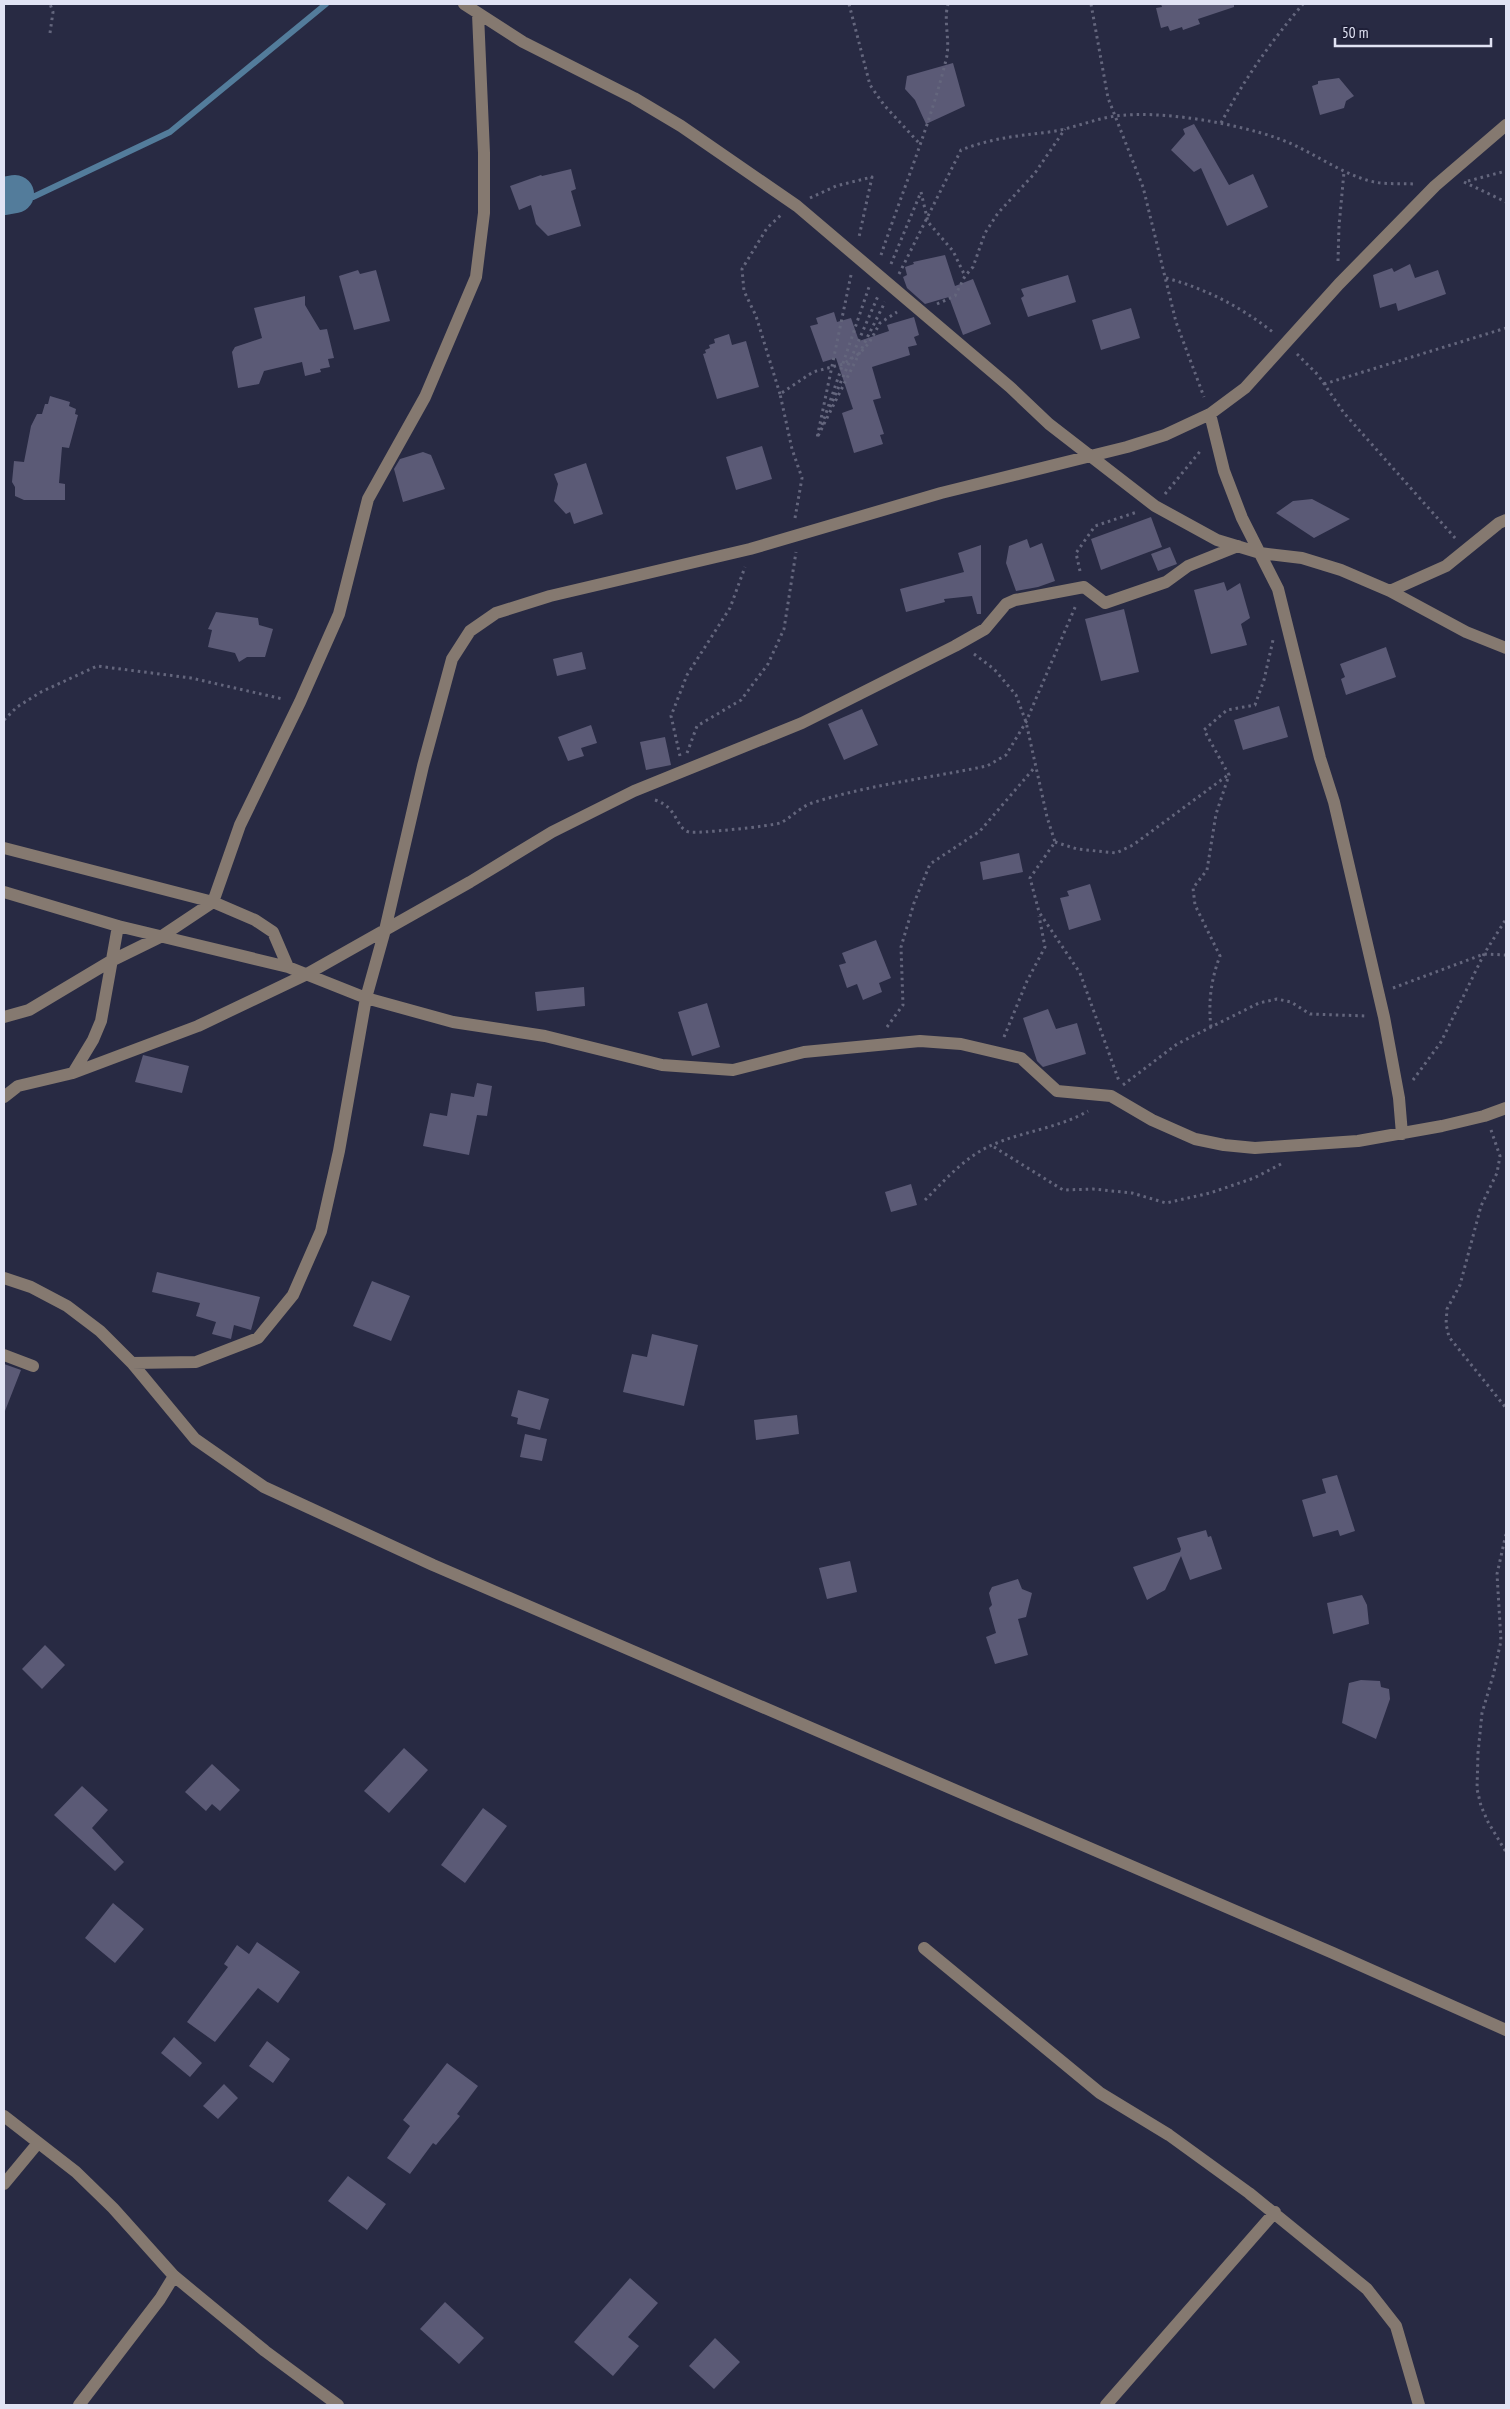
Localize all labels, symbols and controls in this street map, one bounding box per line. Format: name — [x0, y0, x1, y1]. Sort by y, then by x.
scale bar — [1335, 15, 1491, 47]
text: 50 m — [1342, 23, 1368, 42]

